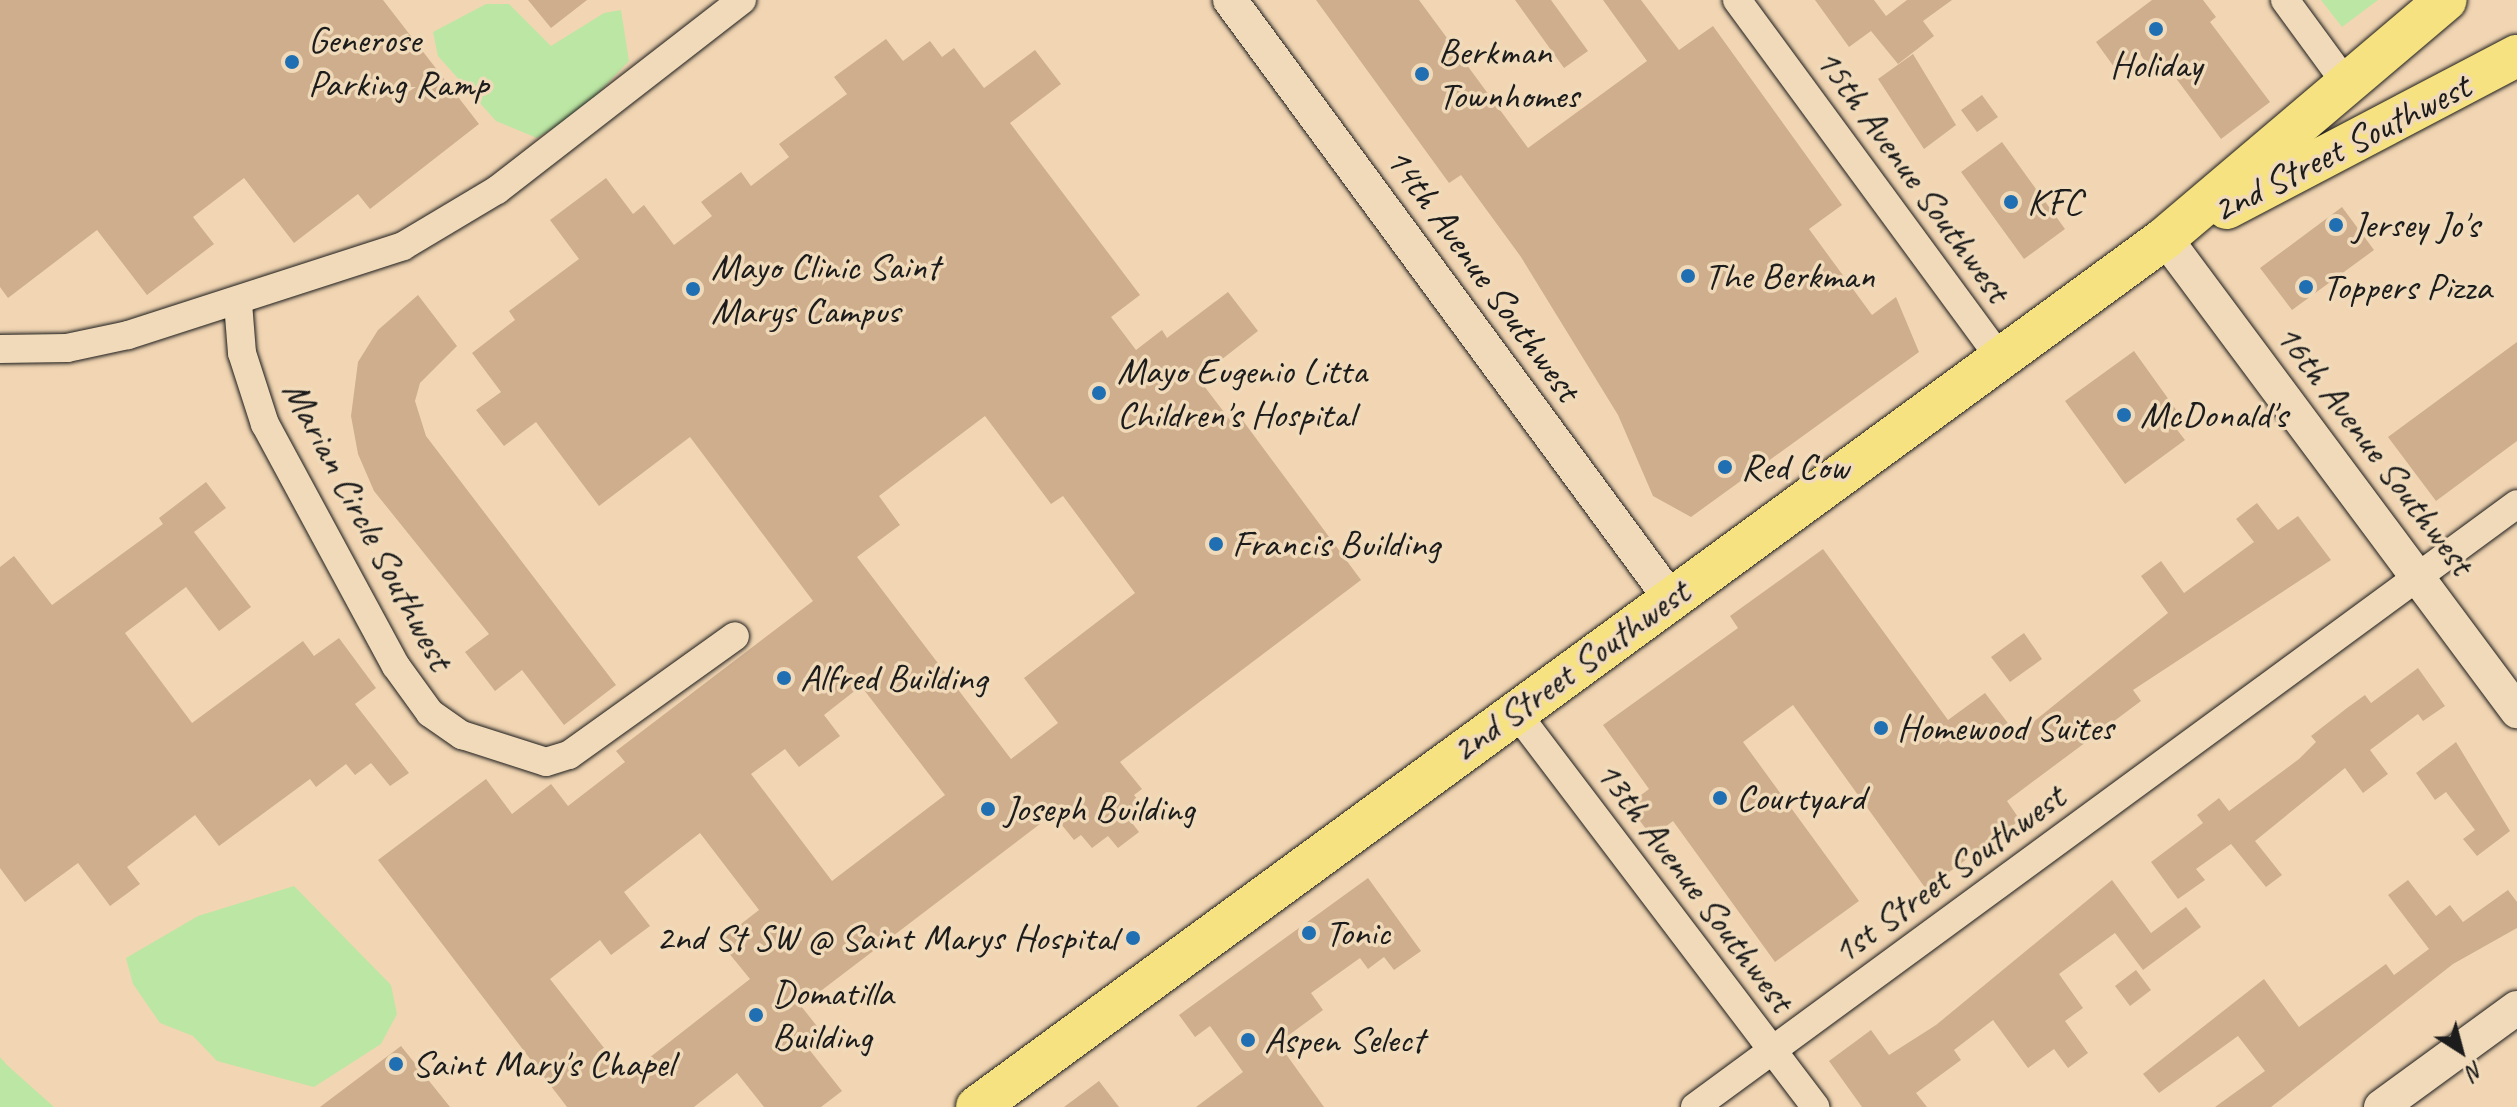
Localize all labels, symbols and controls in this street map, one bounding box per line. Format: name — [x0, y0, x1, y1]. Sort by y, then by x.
place label: Generose Parking Ramp — [308, 17, 487, 106]
marker: Holiday — [2147, 20, 2165, 38]
place label: Berkman Townhomes — [1438, 29, 1579, 118]
street label: 15th Avenue Southwest — [1806, 39, 2020, 311]
place label: Holiday — [2110, 42, 2202, 88]
marker: Generose Parking Ramp — [283, 53, 301, 71]
street label: 2nd Street Southwest — [2204, 63, 2478, 233]
marker: Berkman Townhomes — [1413, 65, 1431, 83]
street label: 14th Avenue Southwest — [1376, 138, 1590, 410]
place label: KFC — [2027, 179, 2082, 225]
marker: KFC — [2002, 193, 2020, 211]
place label: Jersey Jo's — [2352, 202, 2479, 248]
marker: Jersey Jo's — [2327, 216, 2345, 234]
place label: Mayo Clinic Saint Marys Campus — [711, 244, 940, 334]
place label: The Berkman — [1704, 253, 1875, 299]
place label: Toppers Pizza — [2322, 264, 2491, 310]
marker: The Berkman — [1679, 267, 1697, 285]
marker: Mayo Clinic Saint Marys Campus — [682, 278, 704, 300]
marker: Toppers Pizza — [2297, 278, 2315, 296]
street label: 16th Avenue Southwest — [2266, 314, 2484, 584]
place label: Mayo Eugenio Litta Children's Hospital — [1117, 348, 1367, 438]
street label: Marian Circle Southwest — [273, 373, 463, 677]
marker: Mayo Eugenio Litta Children's Hospital — [1088, 382, 1110, 404]
place label: McDonald's — [2140, 392, 2287, 438]
marker: McDonald's — [2115, 406, 2133, 424]
place label: Red Cow — [1741, 444, 1848, 490]
marker: Red Cow — [1716, 458, 1734, 476]
place label: Francis Building — [1232, 521, 1439, 567]
marker: Francis Building — [1207, 535, 1225, 553]
street label: 2nd Street Southwest — [1442, 569, 1698, 773]
place label: Alfred Building — [800, 655, 987, 701]
marker: Alfred Building — [775, 669, 793, 687]
place label: Homewood Suites — [1897, 705, 2113, 751]
marker: Homewood Suites — [1872, 719, 1890, 737]
street label: 13th Avenue Southwest — [1586, 751, 1804, 1021]
street label: 1st Street Southwest — [1823, 774, 2073, 974]
place label: Courtyard — [1736, 775, 1865, 821]
place label: Joseph Building — [1004, 786, 1195, 832]
marker: Courtyard — [1711, 789, 1729, 807]
marker: Joseph Building — [979, 800, 997, 818]
place label: Tonic — [1325, 910, 1390, 956]
place label: 2nd St SW @ Saint Marys Hospital — [651, 915, 1117, 961]
marker: Tonic — [1300, 924, 1318, 942]
marker: 2nd St SW @ Saint Marys Hospital — [1124, 929, 1142, 947]
place label: Domatilla Building — [772, 970, 893, 1060]
marker: Domatilla Building — [747, 1006, 765, 1024]
north arrow — [2421, 1011, 2501, 1091]
place label: Aspen Select — [1264, 1017, 1424, 1063]
marker: Aspen Select — [1239, 1031, 1257, 1049]
place label: Saint Mary's Chapel — [412, 1041, 675, 1087]
marker: Saint Mary's Chapel — [387, 1055, 405, 1073]
text: N — [2461, 1055, 2489, 1086]

